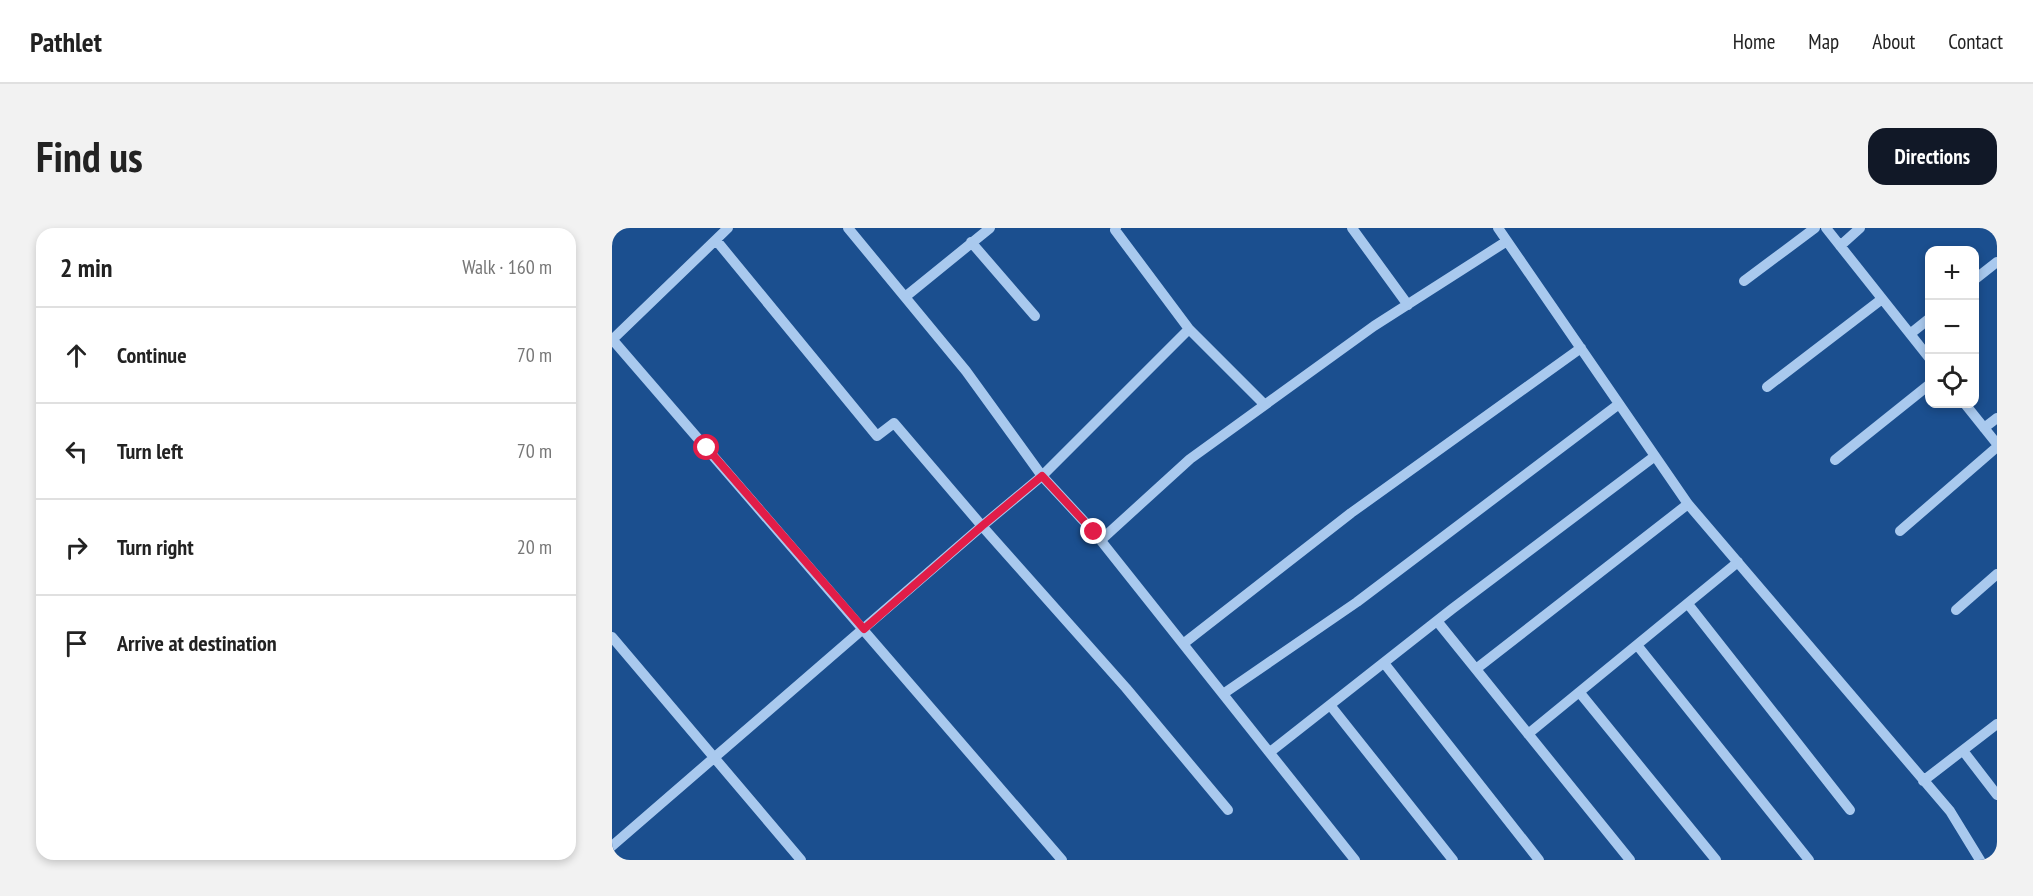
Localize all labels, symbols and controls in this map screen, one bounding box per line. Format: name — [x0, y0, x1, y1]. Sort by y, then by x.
text: Pathlet — [30, 23, 102, 60]
text: Home — [1733, 28, 1775, 55]
text: Map — [1808, 28, 1839, 55]
text: About — [1872, 28, 1915, 55]
text: Contact — [1948, 28, 2003, 55]
button: Directions — [1868, 128, 1997, 185]
text: Find us — [36, 129, 143, 184]
map controls — [1925, 246, 1979, 408]
button: + — [1925, 246, 1979, 300]
text: 2 min — [60, 251, 113, 284]
text: Walk · 160 m — [462, 254, 552, 280]
button: − — [1925, 300, 1979, 354]
icon: ahead — [60, 339, 93, 372]
text: Continue — [117, 341, 187, 369]
text: 70 m — [517, 342, 552, 368]
button: locate — [1925, 354, 1979, 408]
route start — [693, 434, 719, 460]
icon: left — [60, 435, 93, 468]
text: Turn left — [117, 437, 183, 465]
text: 70 m — [517, 438, 552, 464]
route end — [1080, 518, 1106, 544]
icon: right — [60, 531, 93, 564]
text: Turn right — [117, 533, 194, 561]
text: 20 m — [517, 534, 552, 560]
icon: arrive — [60, 627, 93, 660]
text: Arrive at destination — [117, 629, 277, 657]

